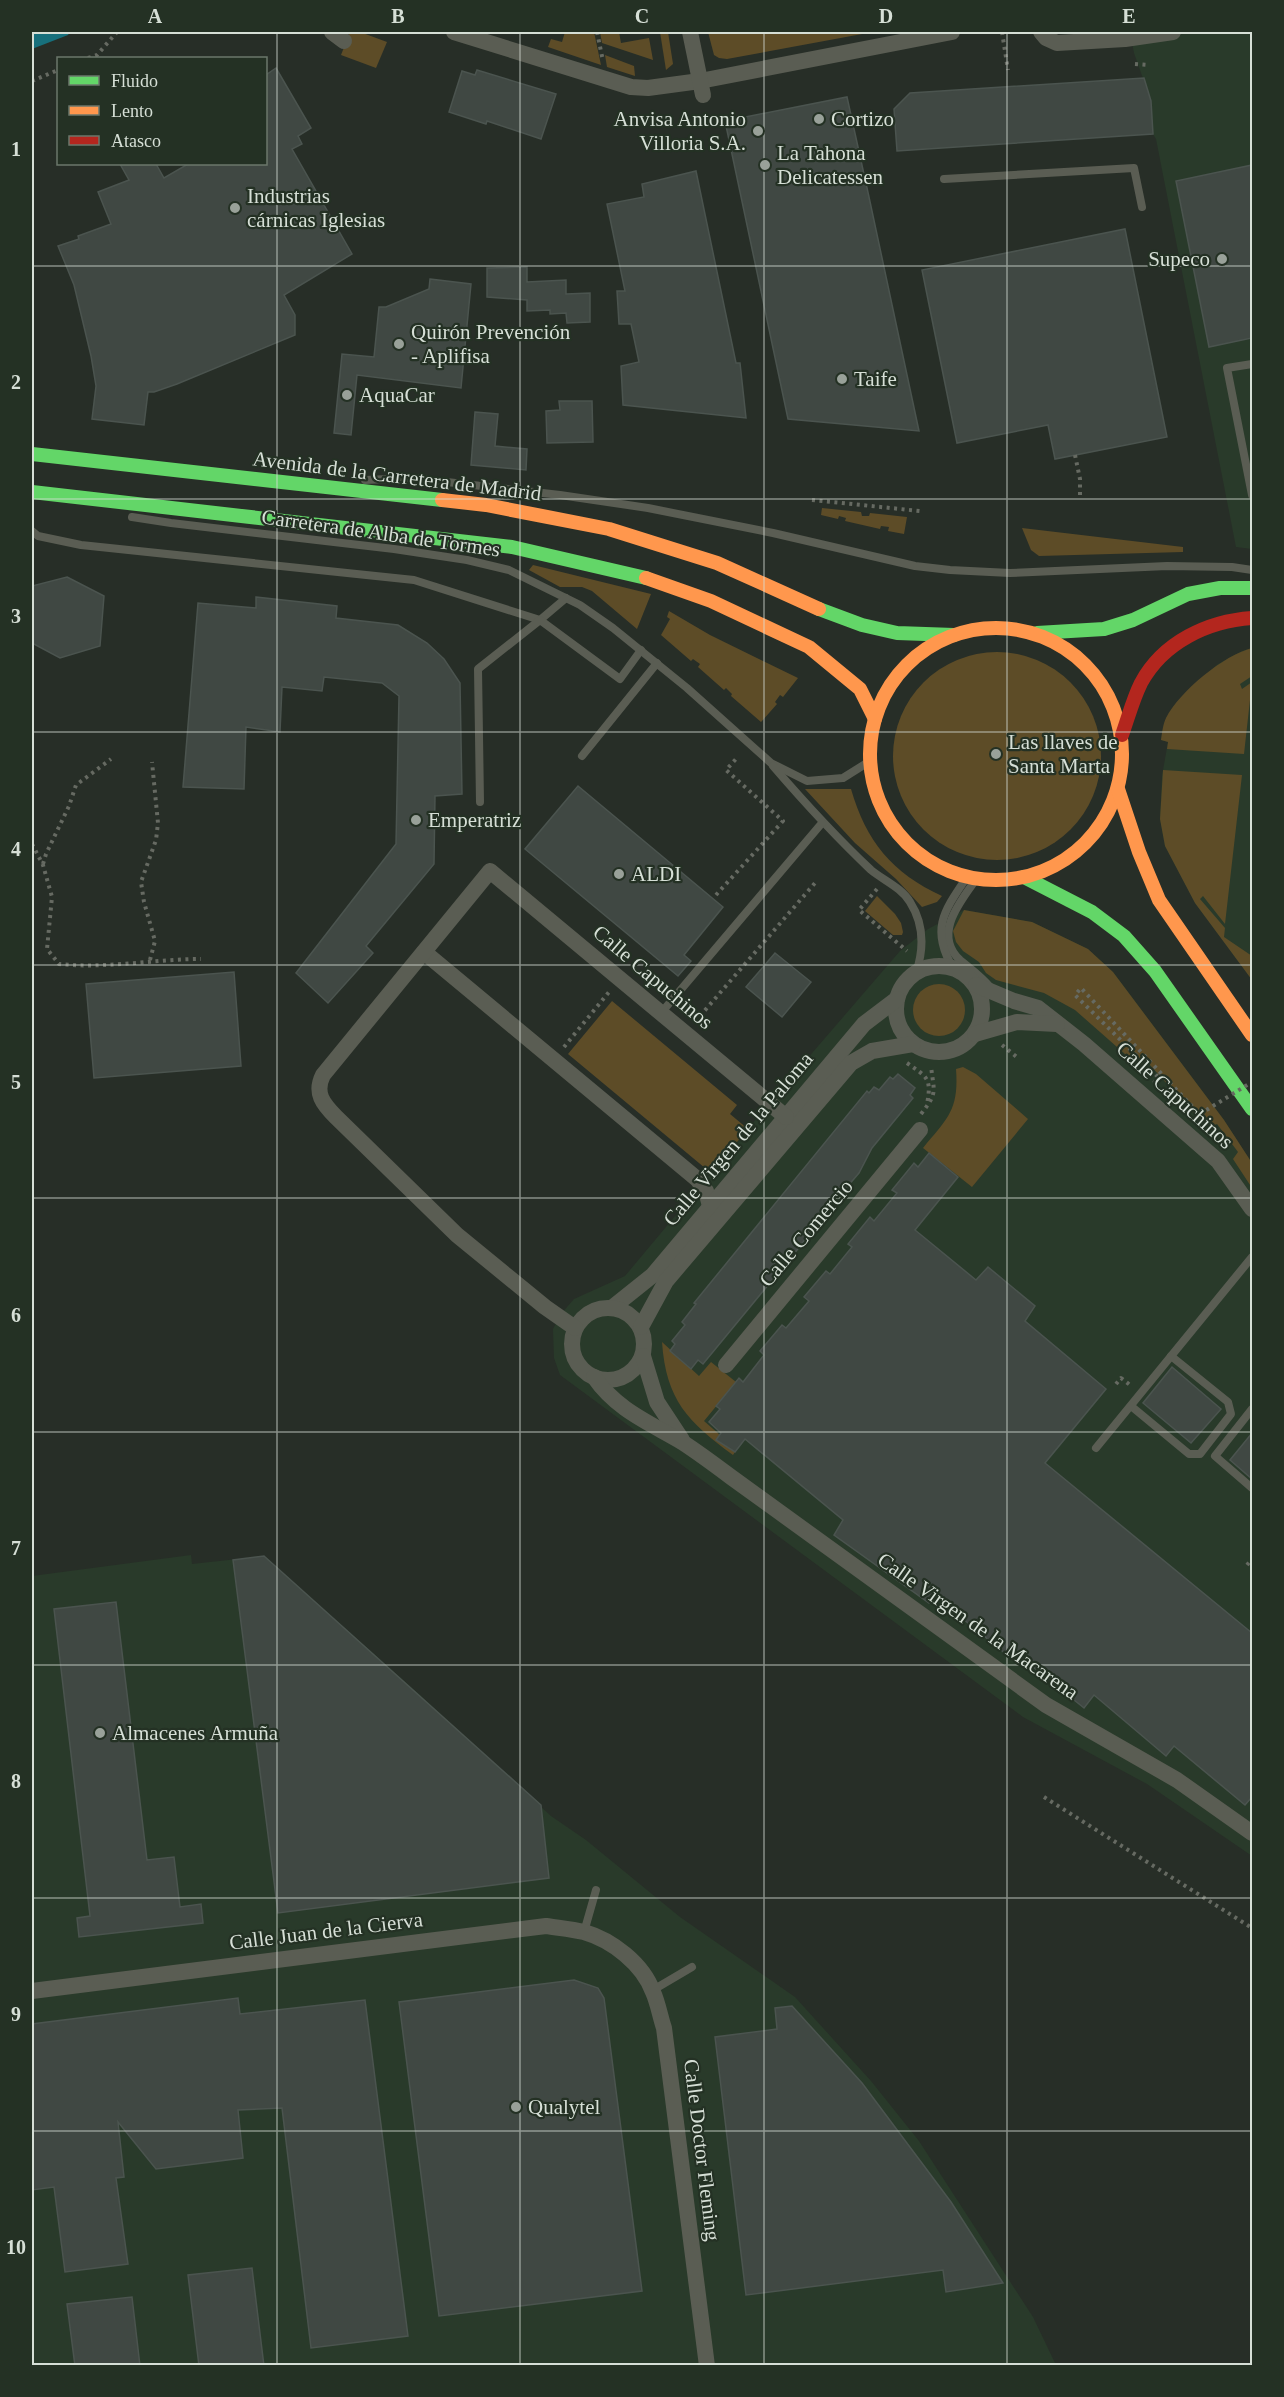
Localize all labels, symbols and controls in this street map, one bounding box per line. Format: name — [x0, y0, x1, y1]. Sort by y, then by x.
text: A — [148, 5, 163, 27]
text: B — [391, 5, 405, 27]
text: C — [635, 5, 649, 27]
text: D — [879, 5, 893, 27]
text: E — [1122, 5, 1136, 27]
legend — [57, 57, 267, 165]
text: Fluido — [111, 71, 158, 91]
text: Lento — [111, 101, 153, 121]
place label: Anvisa Antonio Villoria S.A. — [614, 107, 746, 155]
place label: Cortizo — [831, 107, 894, 131]
marker: Cortizo — [812, 112, 826, 126]
marker: Anvisa Antonio Villoria S.A. — [751, 124, 765, 138]
text: Atasco — [111, 131, 161, 151]
text: 1 — [11, 138, 21, 160]
place label: La Tahona Delicatessen — [777, 141, 884, 189]
marker: La Tahona Delicatessen — [758, 158, 772, 172]
place label: Industrias cárnicas Iglesias — [247, 184, 385, 232]
marker: Industrias cárnicas Iglesias — [228, 201, 242, 215]
place label: Supeco — [1148, 247, 1210, 271]
marker: Supeco — [1215, 252, 1229, 266]
place label: Quirón Prevención - Aplifisa — [411, 320, 571, 368]
marker: Quirón Prevención - Aplifisa — [392, 337, 406, 351]
place label: Taife — [854, 367, 897, 391]
text: 2 — [11, 371, 21, 393]
marker: Taife — [835, 372, 849, 386]
place label: AquaCar — [359, 383, 435, 407]
marker: AquaCar — [340, 388, 354, 402]
street label: Avenida de la Carretera de Madrid — [251, 446, 543, 506]
street label: Carretera de Alba de Tormes — [260, 504, 502, 562]
text: 3 — [11, 605, 21, 627]
place label: Las llaves de Santa Marta — [1008, 730, 1118, 778]
marker: Las llaves de Santa Marta — [989, 747, 1003, 761]
place label: Emperatriz — [428, 808, 521, 832]
marker: Emperatriz — [409, 813, 423, 827]
text: 4 — [11, 838, 21, 860]
place label: ALDI — [631, 862, 681, 886]
marker: ALDI — [612, 867, 626, 881]
street label: Calle Capuchinos — [588, 920, 718, 1034]
street label: Calle Capuchinos — [1112, 1036, 1238, 1154]
street label: Calle Virgen de la Paloma — [658, 1047, 818, 1231]
text: 5 — [11, 1071, 21, 1093]
street label: Calle Comercio — [754, 1175, 858, 1291]
text: 6 — [11, 1304, 21, 1326]
text: 7 — [11, 1537, 21, 1559]
street label: Calle Virgen de la Macarena — [873, 1548, 1083, 1705]
place label: Almacenes Armuña — [112, 1721, 279, 1745]
marker: Almacenes Armuña — [93, 1726, 107, 1740]
text: 8 — [11, 1770, 21, 1792]
street label: Calle Juan de la Cierva — [228, 1907, 425, 1955]
text: 9 — [11, 2003, 21, 2025]
street label: Calle Doctor Fleming — [679, 2058, 725, 2243]
place label: Qualytel — [528, 2095, 600, 2119]
marker: Qualytel — [509, 2100, 523, 2114]
text: 10 — [6, 2236, 26, 2258]

